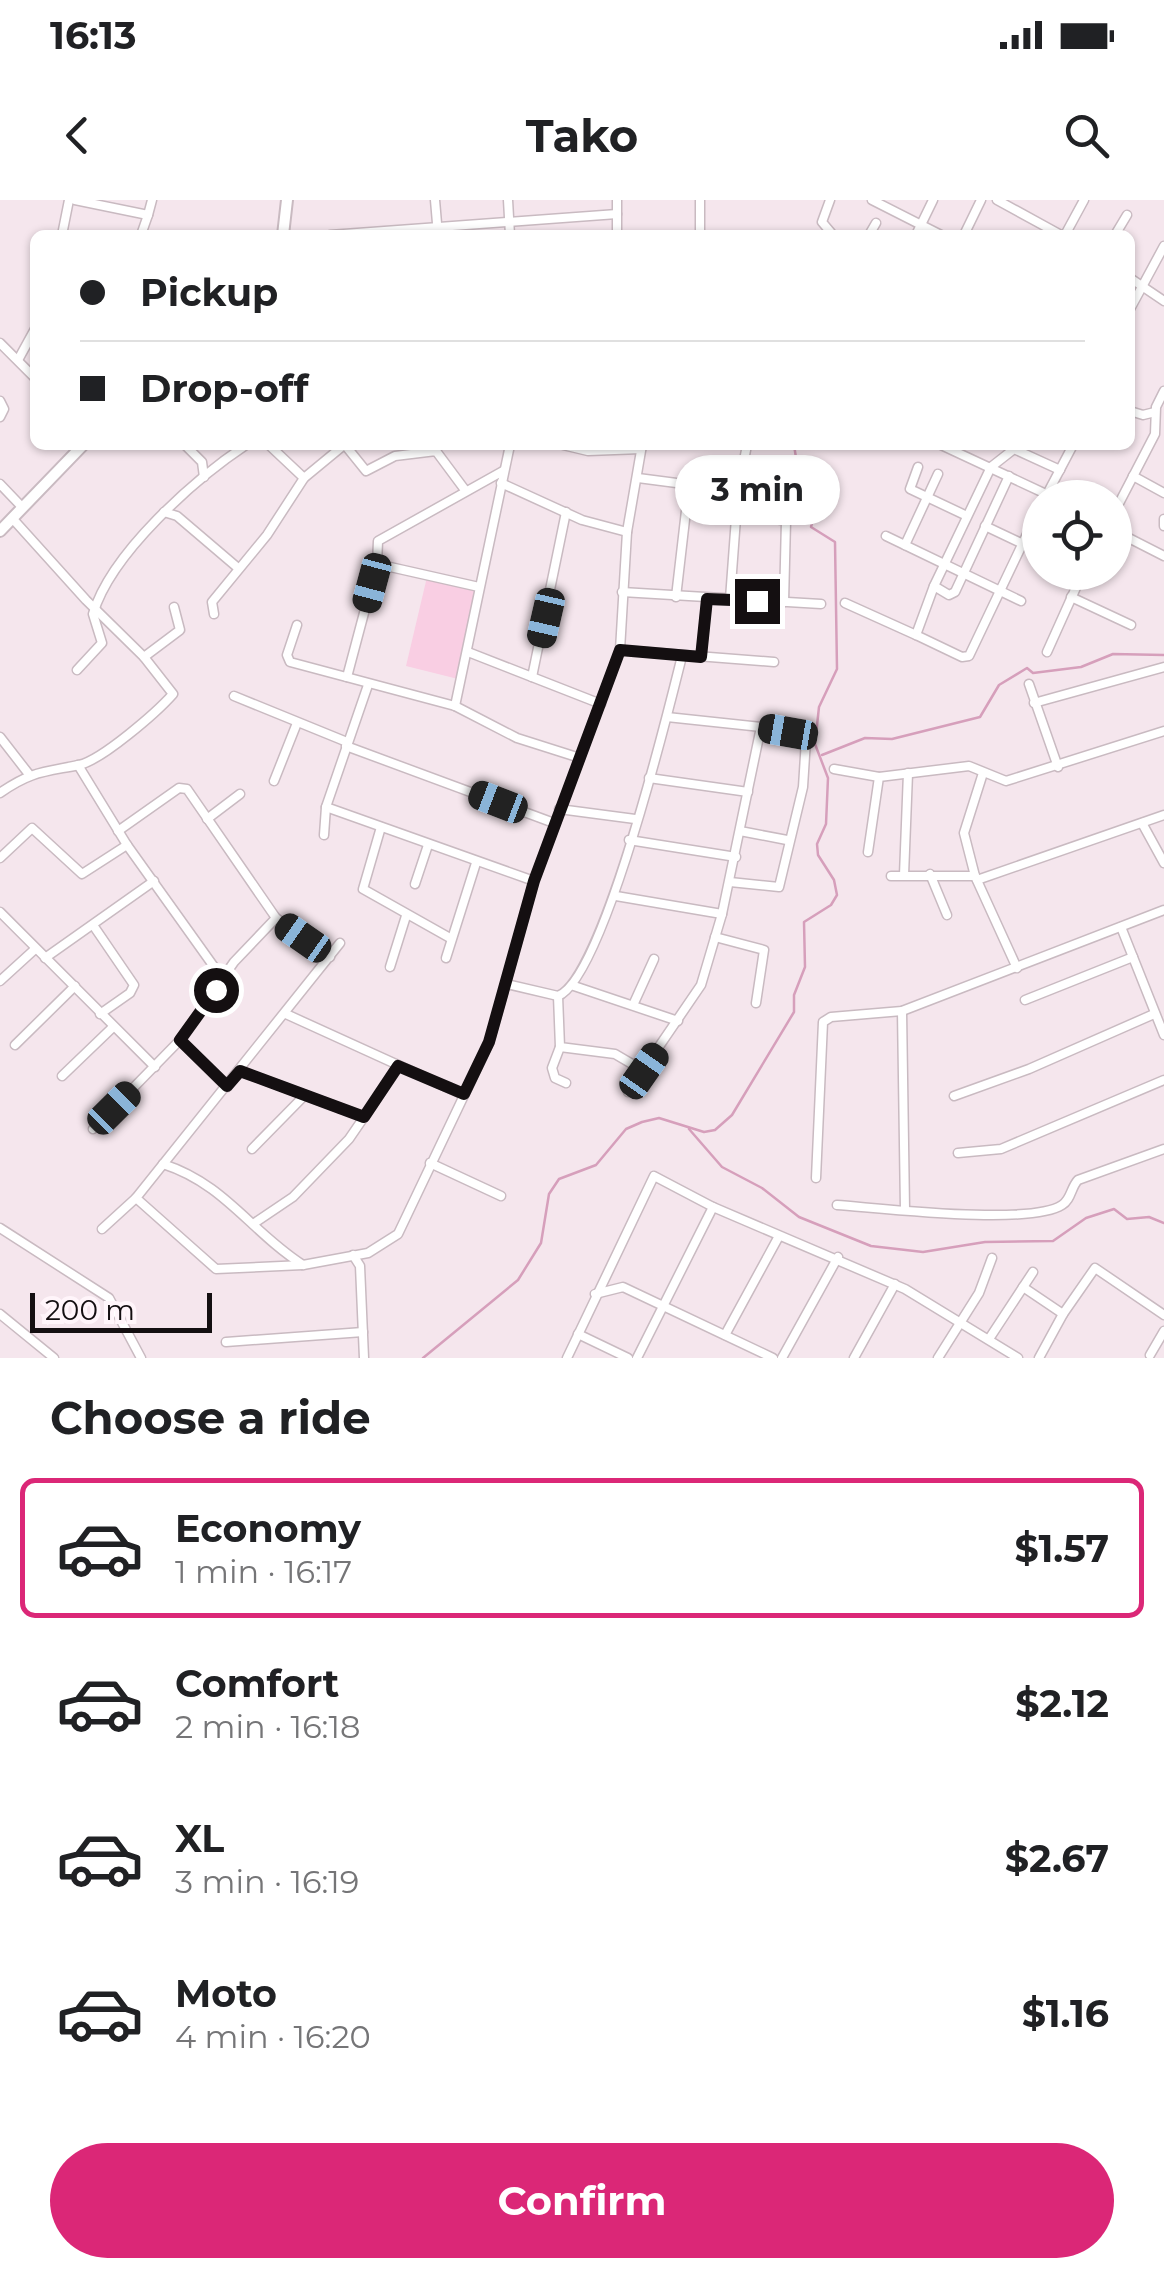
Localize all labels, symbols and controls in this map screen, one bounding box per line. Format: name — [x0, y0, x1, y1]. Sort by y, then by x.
text: 16:13 — [50, 12, 136, 59]
icon: back — [50, 108, 105, 163]
text: Tako — [526, 108, 638, 163]
icon: search — [1059, 108, 1114, 163]
text: Pickup — [140, 269, 278, 316]
text: Drop-off — [140, 365, 309, 412]
callout: 3 min — [674, 456, 840, 526]
text: 3 min — [711, 470, 804, 509]
map controls — [1022, 480, 1132, 590]
button: locate — [1022, 480, 1132, 590]
car — [350, 550, 394, 616]
route end — [735, 579, 780, 624]
car — [525, 585, 567, 651]
car — [756, 712, 820, 752]
car — [465, 777, 531, 827]
car — [270, 909, 336, 967]
route start — [194, 968, 239, 1013]
car — [615, 1038, 673, 1104]
car — [82, 1076, 146, 1140]
scale bar — [30, 1288, 212, 1332]
text: 200 m — [45, 1293, 135, 1327]
text: Choose a ride — [50, 1390, 371, 1445]
icon: car — [55, 1503, 145, 1593]
text: Economy — [175, 1505, 361, 1552]
text: $1.57 — [1015, 1525, 1109, 1572]
text: 1 min · 16:17 — [175, 1552, 352, 1591]
icon: car — [55, 1658, 145, 1748]
text: Comfort — [175, 1660, 339, 1707]
text: $2.12 — [1015, 1680, 1109, 1727]
text: 2 min · 16:18 — [175, 1707, 360, 1746]
icon: car — [55, 1813, 145, 1903]
text: XL — [175, 1815, 224, 1862]
text: $2.67 — [1005, 1835, 1109, 1882]
text: 3 min · 16:19 — [175, 1862, 359, 1901]
icon: car — [55, 1968, 145, 2058]
text: Moto — [175, 1970, 277, 2017]
text: $1.16 — [1022, 1990, 1109, 2037]
text: 4 min · 16:20 — [175, 2017, 371, 2056]
button: Confirm — [50, 2143, 1114, 2258]

